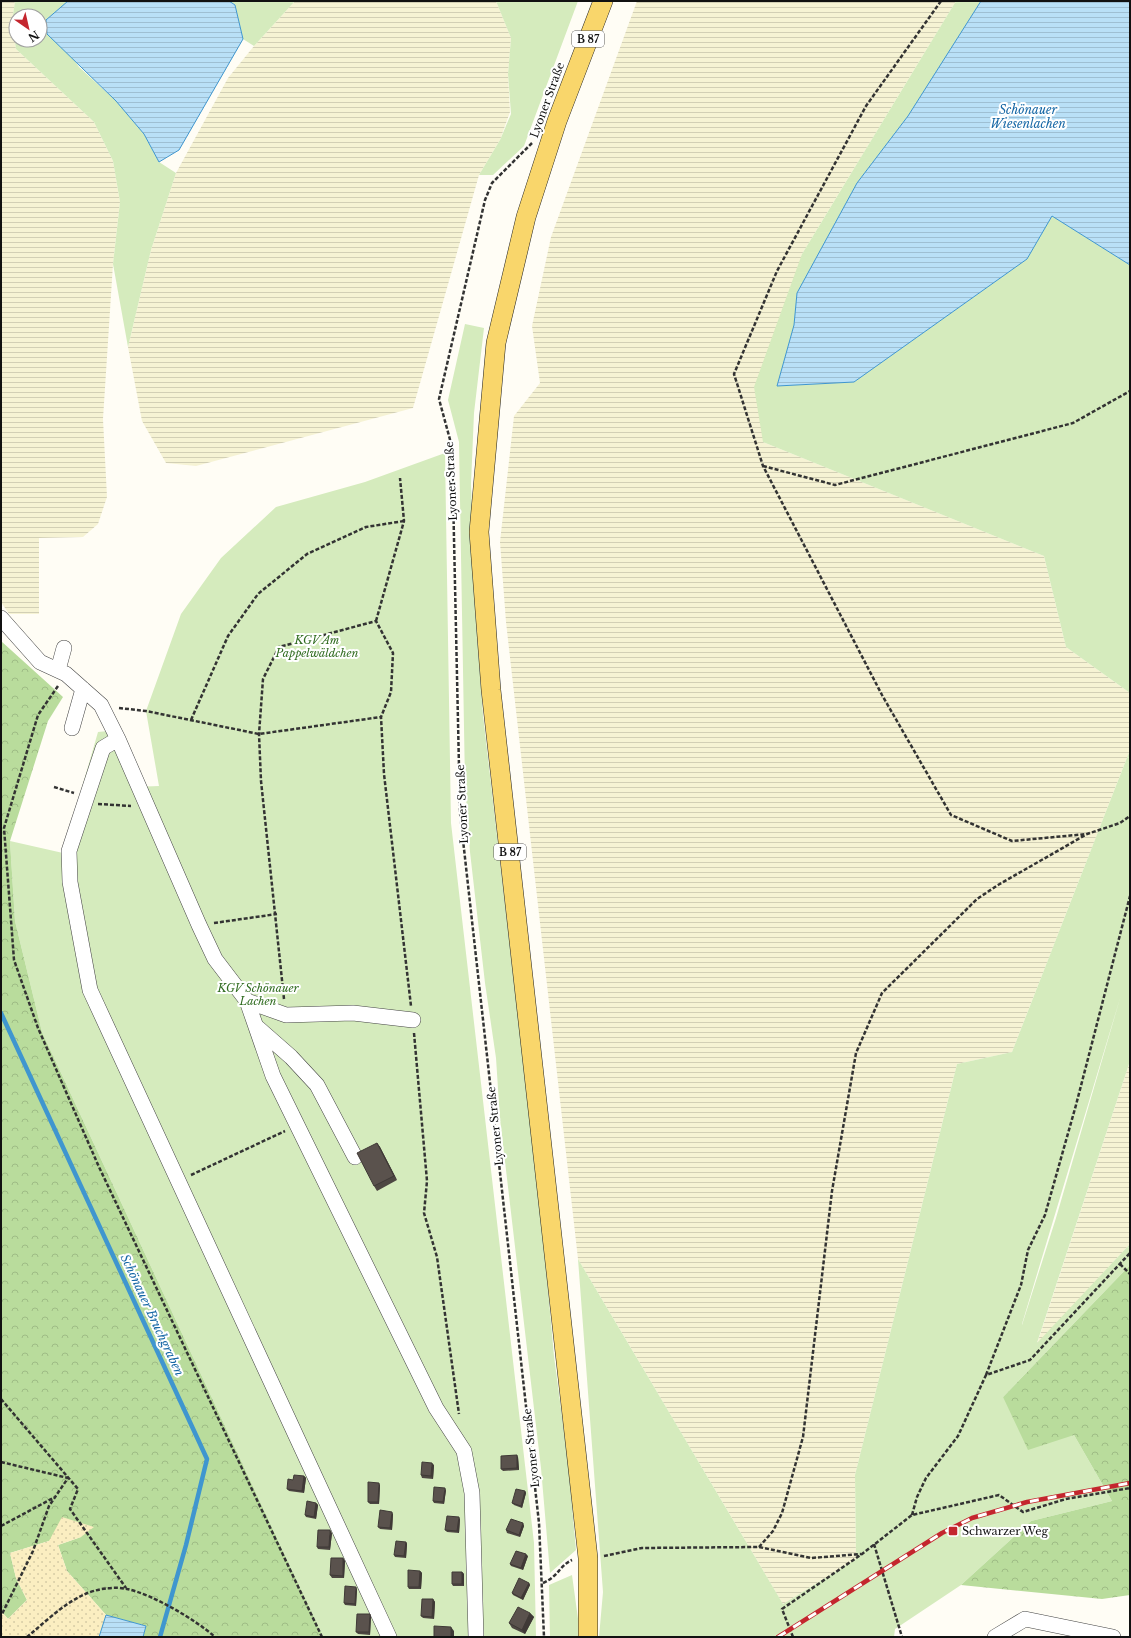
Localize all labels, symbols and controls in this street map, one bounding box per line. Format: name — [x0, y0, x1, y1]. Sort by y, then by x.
north arrow — [8, 8, 48, 48]
text: N — [25, 28, 42, 45]
road number: B 87 — [572, 31, 604, 47]
street label: Lyoner Straße — [527, 60, 567, 140]
water label: Schönauer Wiesenlachen — [990, 102, 1066, 131]
street label: Lyoner Straße — [442, 441, 460, 521]
park label: KGV Am Pappelwäldchen — [275, 633, 359, 660]
street label: Lyoner Straße — [453, 764, 471, 844]
road number: B 87 — [494, 844, 526, 860]
park label: KGV Schönauer Lachen — [216, 981, 299, 1008]
street label: Lyoner Straße — [484, 1086, 506, 1166]
water label: Schönauer Bruchgraben — [118, 1252, 187, 1378]
street label: Lyoner Straße — [520, 1408, 542, 1488]
place label: Schwarzer Weg — [962, 1524, 1048, 1538]
marker: Schwarzer Weg — [947, 1525, 959, 1537]

